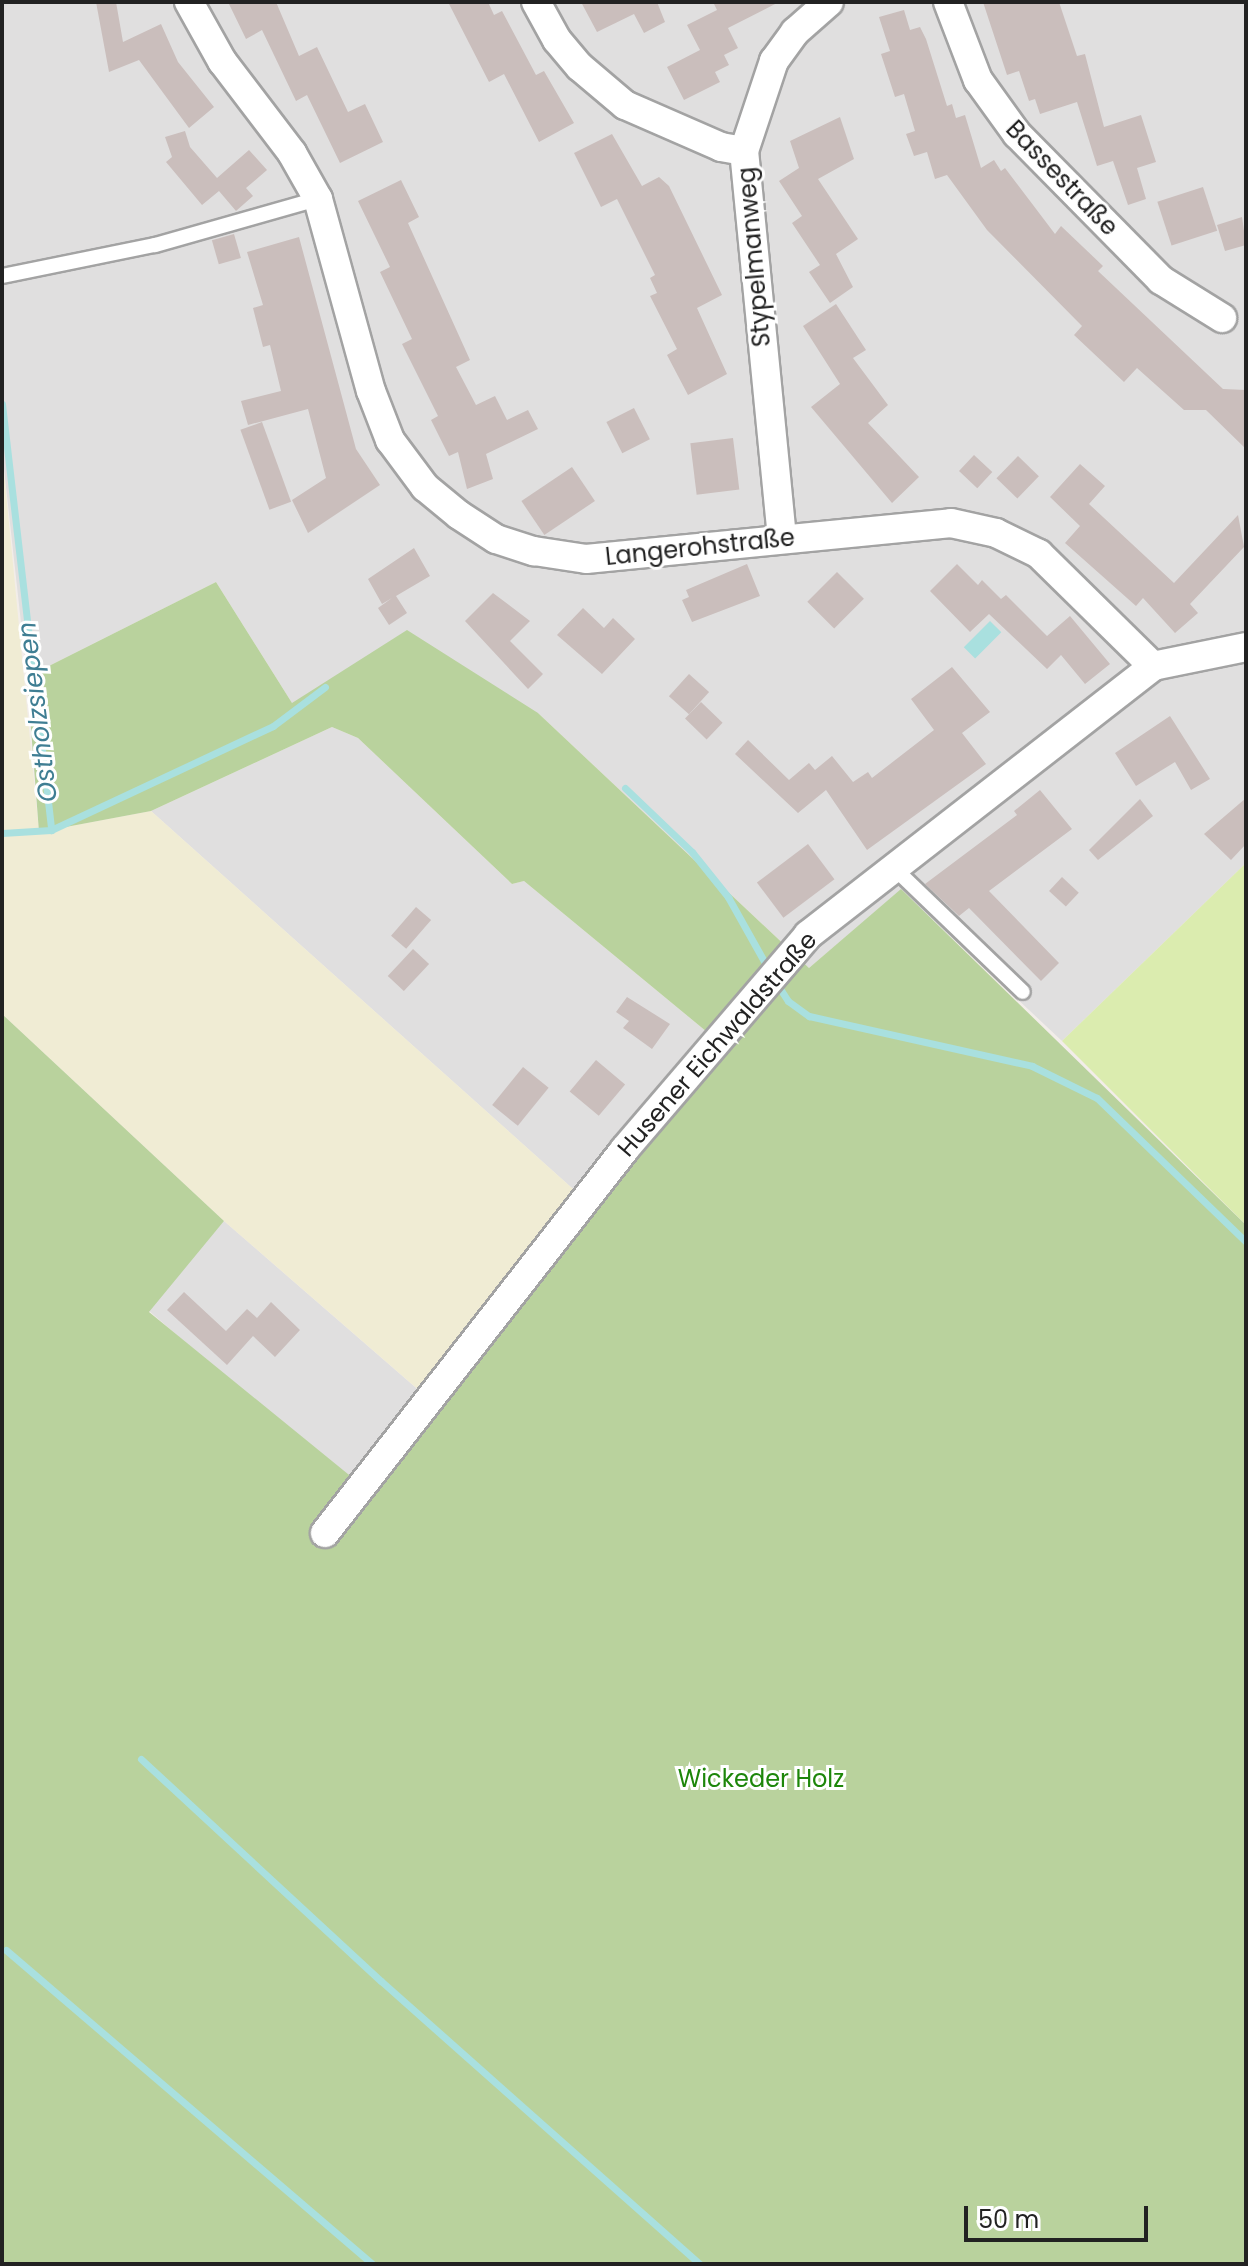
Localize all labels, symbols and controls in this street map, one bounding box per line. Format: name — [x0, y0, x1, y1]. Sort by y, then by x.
street label: Bassestraße — [1000, 115, 1124, 241]
street label: Stypelmanweg — [732, 166, 776, 348]
street label: Langerohstraße — [604, 523, 796, 571]
water label: Ostholzsiepen — [11, 620, 65, 804]
street label: Husener Eichwaldstraße — [611, 926, 823, 1162]
park label: Wickeder Holz — [678, 1765, 844, 1793]
scale bar — [968, 2190, 1152, 2240]
text: 50 m — [978, 2203, 1039, 2236]

